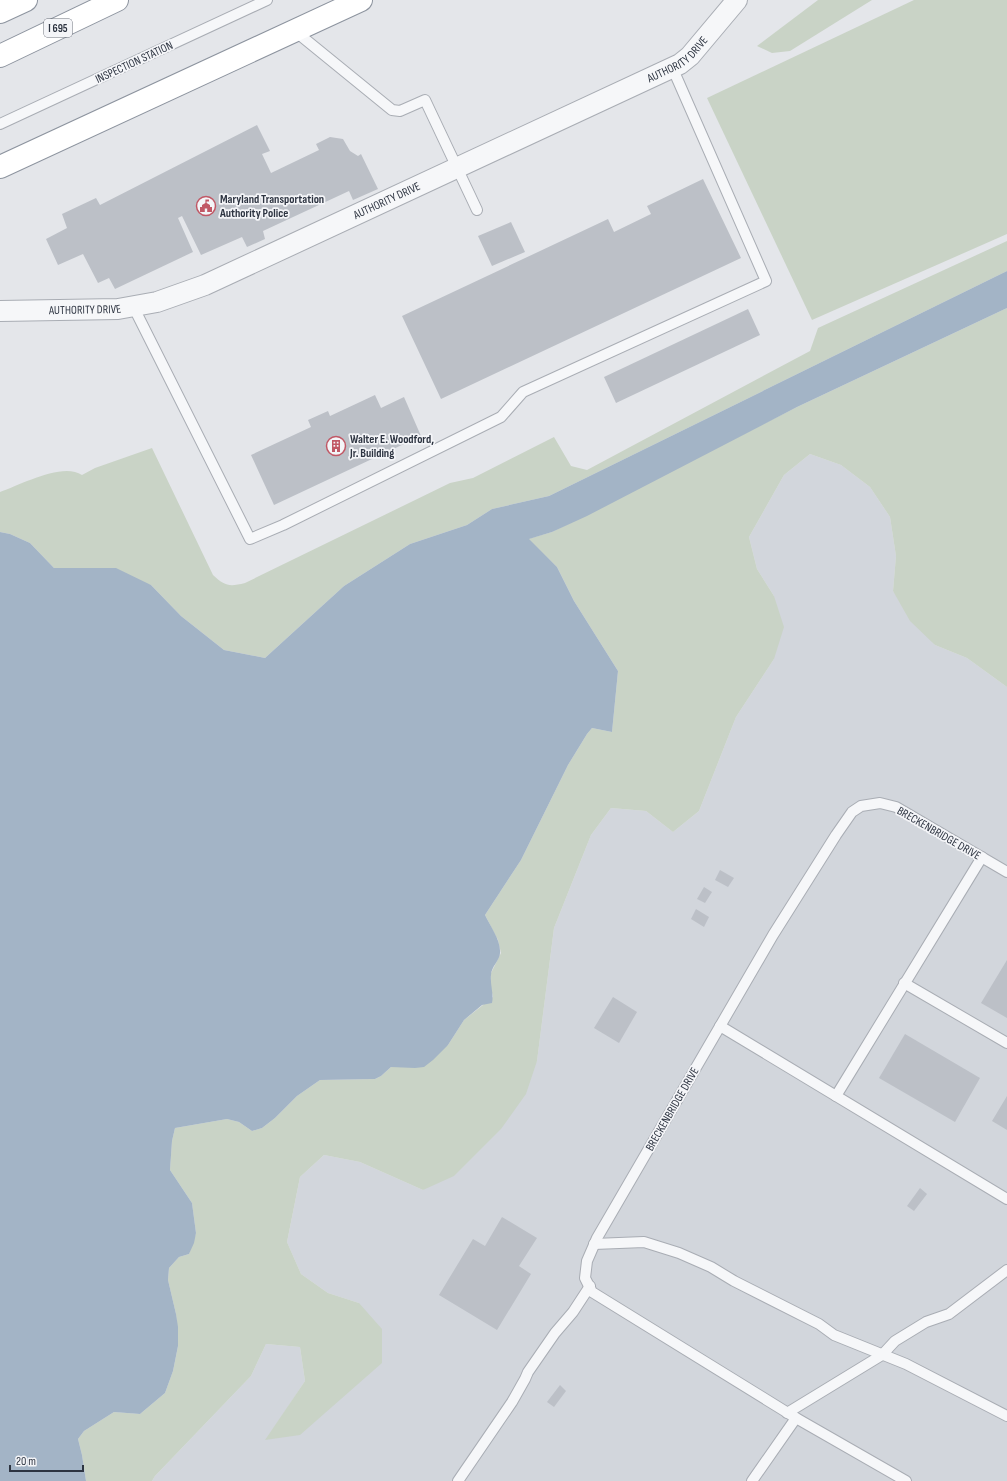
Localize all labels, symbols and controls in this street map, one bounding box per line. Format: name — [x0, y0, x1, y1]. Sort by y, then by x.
road number: I 695 — [44, 19, 72, 37]
street label: AUTHORITY DRIVE — [644, 33, 711, 87]
street label: INSPECTION STATION — [93, 38, 175, 87]
street label: AUTHORITY DRIVE — [350, 179, 423, 223]
place label: Maryland Transportation Authority Police — [219, 192, 324, 221]
public building icon: Maryland Transportation Authority Police — [195, 195, 217, 217]
street label: AUTHORITY DRIVE — [48, 302, 122, 318]
place label: Walter E. Woodford, Jr. Building — [349, 432, 434, 461]
building icon: Walter E. Woodford, Jr. Building — [325, 435, 347, 457]
street label: BRECKENBRIDGE DRIVE — [894, 803, 983, 864]
street label: BRECKENBRIDGE DRIVE — [642, 1065, 703, 1154]
scale bar — [10, 1447, 83, 1473]
text: 20 m — [16, 1454, 36, 1469]

